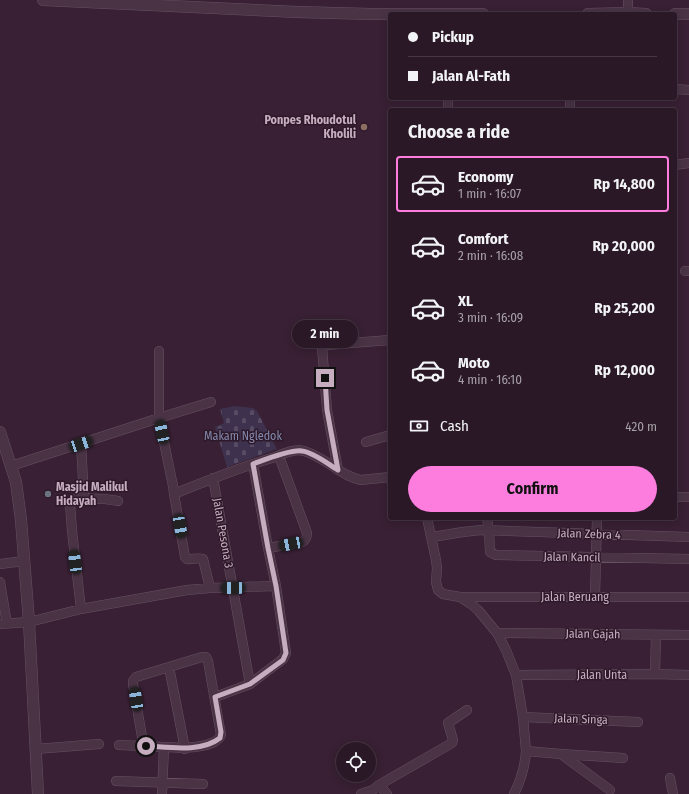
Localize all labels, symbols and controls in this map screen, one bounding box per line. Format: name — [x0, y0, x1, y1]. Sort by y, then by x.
text: Pickup — [432, 28, 474, 46]
text: Jalan Al-Fath — [432, 67, 510, 85]
place label: Ponpes Rhoudotul Kholili — [264, 113, 357, 141]
text: Choose a ride — [408, 121, 510, 143]
marker: Ponpes Rhoudotul Kholili — [359, 122, 369, 132]
icon: car — [410, 166, 446, 202]
text: Economy — [458, 168, 513, 186]
text: Rp 14,800 — [594, 175, 655, 193]
text: 1 min · 16:07 — [458, 186, 521, 201]
icon: car — [410, 228, 446, 264]
text: Comfort — [458, 230, 509, 248]
text: Rp 20,000 — [592, 237, 655, 255]
text: 2 min · 16:08 — [458, 248, 523, 263]
icon: car — [410, 290, 446, 326]
text: XL — [458, 292, 473, 310]
text: Rp 25,200 — [594, 299, 655, 317]
text: 3 min · 16:09 — [458, 310, 523, 325]
callout: 2 min — [292, 320, 358, 348]
text: 2 min — [311, 326, 339, 341]
icon: car — [410, 352, 446, 388]
text: Moto — [458, 354, 490, 372]
text: Rp 12,000 — [594, 361, 655, 379]
route end — [316, 369, 334, 387]
text: 4 min · 16:10 — [458, 372, 522, 387]
icon: cash — [408, 415, 430, 437]
text: Cash — [440, 417, 469, 435]
car — [154, 419, 170, 445]
text: 420 m — [625, 419, 657, 434]
park label: Makam Ngledok — [204, 429, 282, 443]
car — [68, 435, 94, 453]
button: Confirm — [408, 466, 657, 512]
place label: Masjid Malikul Hidayah — [56, 480, 128, 508]
marker: Masjid Malikul Hidayah — [43, 489, 53, 499]
street label: Jalan Pesona 3 — [210, 497, 236, 569]
car — [172, 513, 188, 539]
street label: Jalan Zebra 4 — [557, 526, 621, 542]
car — [278, 536, 304, 552]
car — [68, 549, 82, 575]
street label: Jalan Kancil — [543, 550, 601, 564]
car — [221, 582, 245, 594]
street label: Jalan Beruang — [541, 590, 609, 604]
street label: Jalan Gajah — [565, 627, 621, 641]
street label: Jalan Unta — [577, 668, 627, 682]
car — [128, 686, 144, 712]
street label: Jalan Singa — [554, 711, 608, 727]
route start — [137, 737, 155, 755]
map controls — [336, 742, 376, 782]
button: locate — [336, 742, 376, 782]

